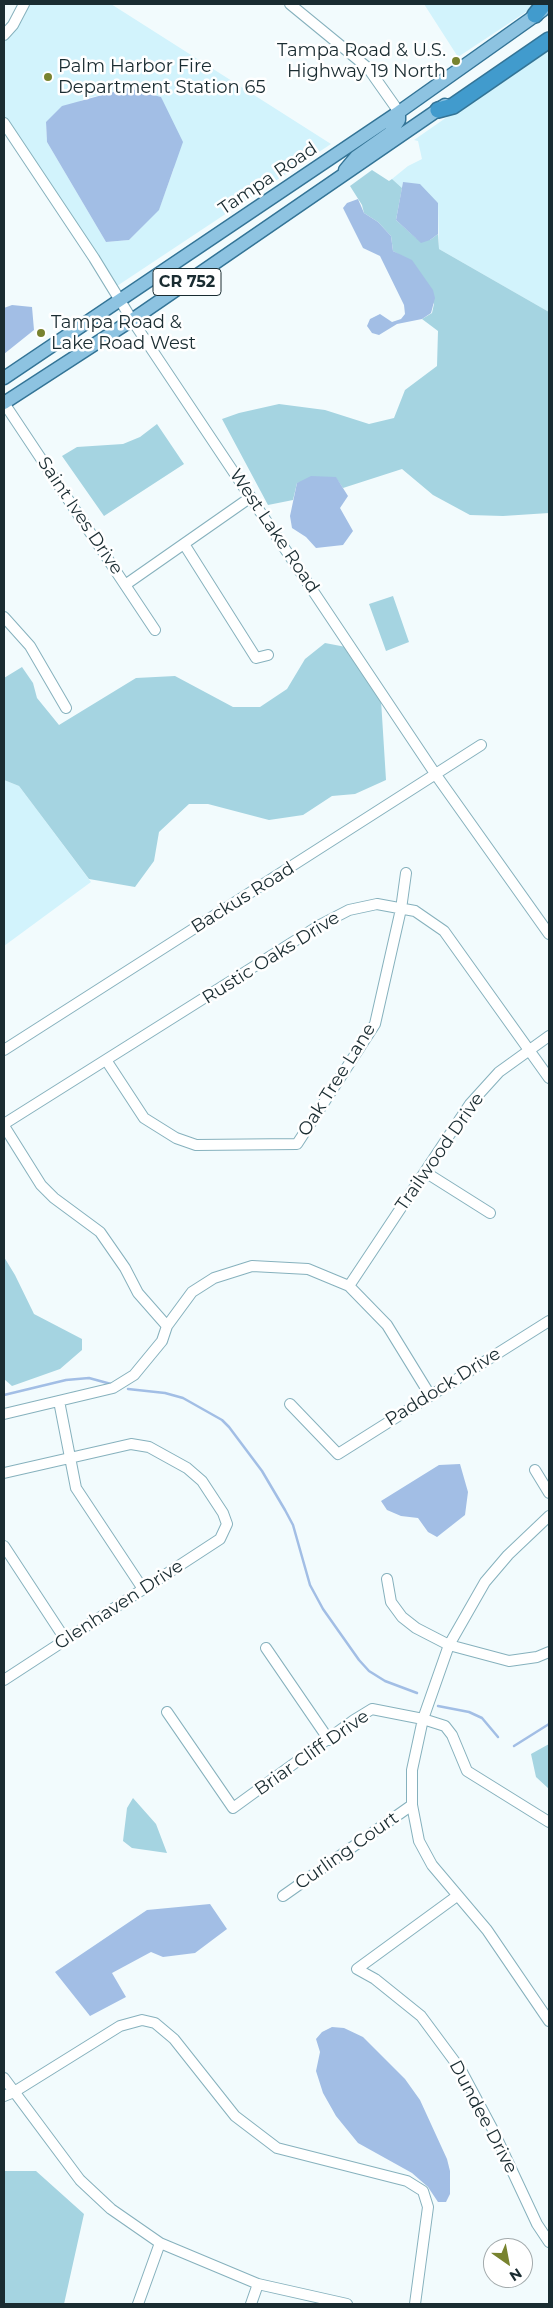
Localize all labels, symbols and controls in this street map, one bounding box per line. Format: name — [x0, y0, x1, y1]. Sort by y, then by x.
place label: Tampa Road & U.S. Highway 19 North — [277, 40, 446, 82]
marker: Tampa Road & U.S. Highway 19 North — [450, 55, 462, 67]
place label: Palm Harbor Fire Department Station 65 — [58, 56, 266, 98]
marker: Palm Harbor Fire Department Station 65 — [42, 71, 54, 83]
street label: Tampa Road — [215, 138, 321, 220]
road number: CR 752 — [153, 268, 221, 296]
place label: Tampa Road & Lake Road West — [51, 312, 196, 354]
marker: Tampa Road & Lake Road West — [35, 327, 47, 339]
street label: Saint Ives Drive — [33, 453, 127, 579]
street label: West Lake Road — [225, 465, 323, 597]
street label: Backus Road — [187, 858, 299, 938]
street label: Rustic Oaks Drive — [198, 907, 344, 1009]
street label: Oak Tree Lane — [294, 1020, 380, 1140]
street label: Trailwood Drive — [391, 1089, 489, 1215]
street label: Paddock Drive — [381, 1343, 505, 1431]
street label: Glenhaven Drive — [51, 1555, 187, 1655]
street label: Briar Cliff Drive — [251, 1706, 373, 1800]
street label: Curling Court — [291, 1807, 403, 1895]
street label: Dundee Drive — [444, 2057, 522, 2177]
north arrow — [483, 2238, 533, 2288]
text: N — [506, 2264, 525, 2285]

